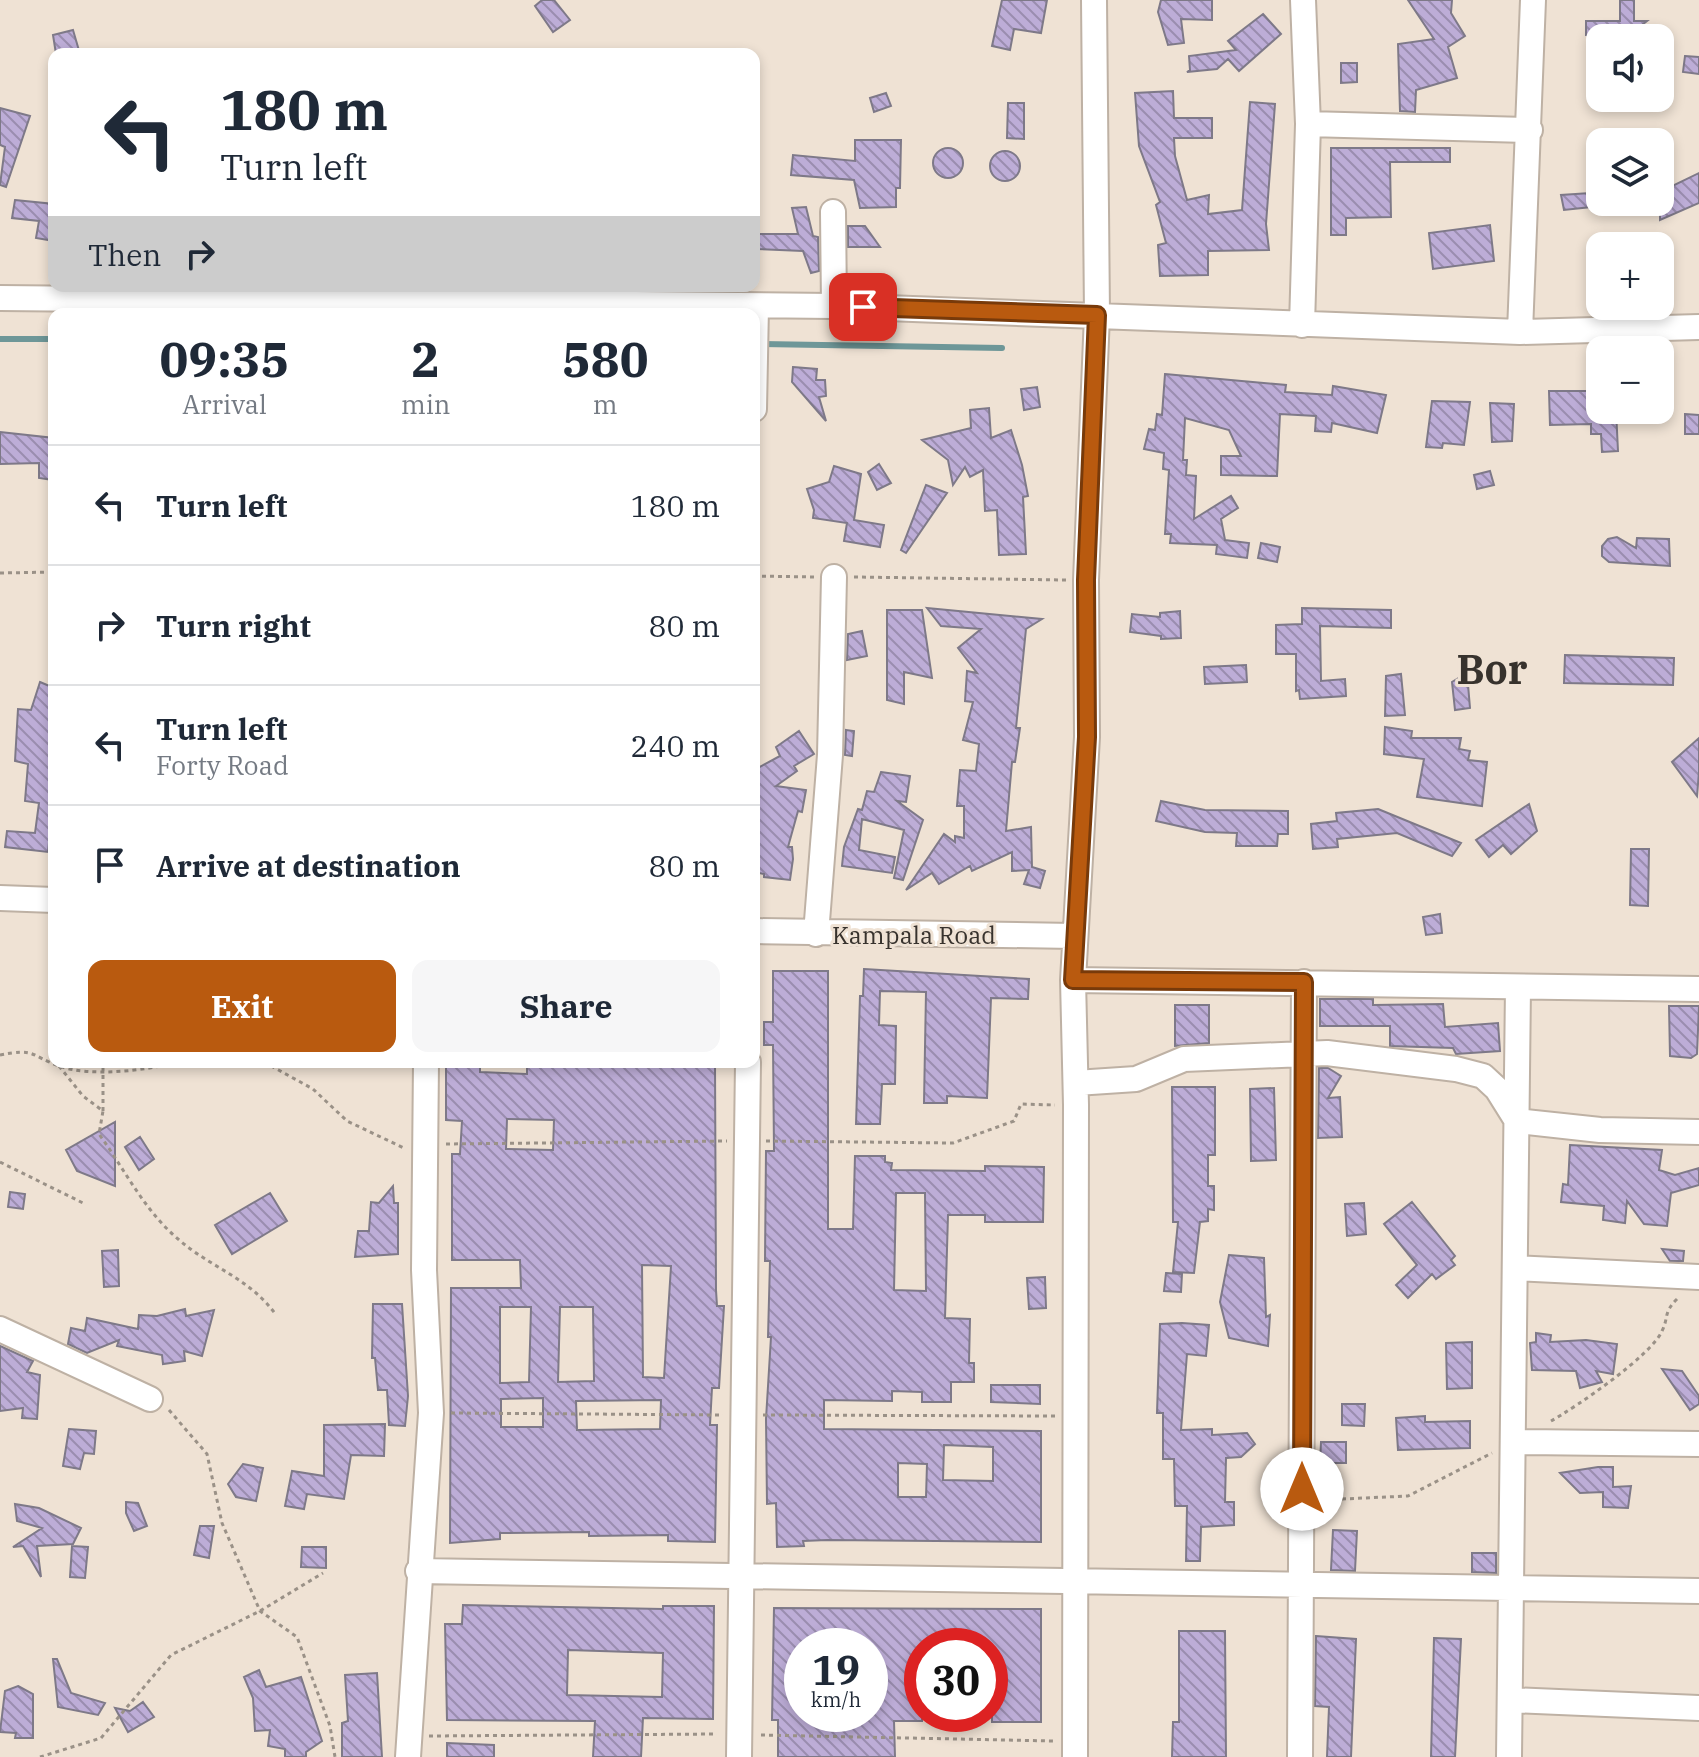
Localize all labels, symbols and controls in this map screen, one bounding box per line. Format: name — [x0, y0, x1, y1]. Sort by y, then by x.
map controls — [1586, 24, 1674, 424]
button: sound — [1586, 24, 1674, 112]
text: 180 m — [220, 73, 388, 145]
icon: left — [88, 80, 192, 184]
button: layers — [1586, 128, 1674, 216]
text: Turn left — [220, 143, 367, 190]
icon: right — [178, 232, 222, 276]
button: + — [1586, 232, 1674, 320]
text: Then — [88, 235, 162, 274]
pin — [829, 273, 897, 341]
icon: arrive — [841, 285, 885, 329]
text: 09:35 — [160, 328, 289, 390]
text: 2 — [411, 328, 440, 390]
text: 580 — [562, 328, 648, 390]
button: − — [1586, 336, 1674, 424]
text: Arrival — [182, 387, 267, 421]
text: min — [401, 387, 450, 421]
text: m — [593, 387, 618, 421]
icon: left — [88, 483, 132, 527]
text: Turn left — [156, 486, 288, 525]
text: 180 m — [630, 486, 720, 525]
icon: right — [88, 603, 132, 647]
text: Turn right — [156, 606, 311, 645]
text: 80 m — [648, 606, 720, 645]
district label: Bor — [1456, 643, 1528, 695]
text: Turn left — [156, 709, 288, 748]
icon: left — [88, 723, 132, 767]
text: 240 m — [630, 726, 720, 765]
text: Forty Road — [156, 748, 289, 782]
icon: arrive — [88, 843, 132, 887]
text: Arrive at destination — [156, 846, 461, 885]
text: 80 m — [648, 846, 720, 885]
street label: Kampala Road — [832, 919, 996, 951]
button: Exit — [88, 960, 396, 1052]
button: Share — [412, 960, 720, 1052]
position arrow — [1260, 1447, 1344, 1531]
speed limit sign: 30 — [904, 1628, 1008, 1732]
text: 19 — [812, 1644, 860, 1696]
text: km/h — [811, 1686, 861, 1713]

